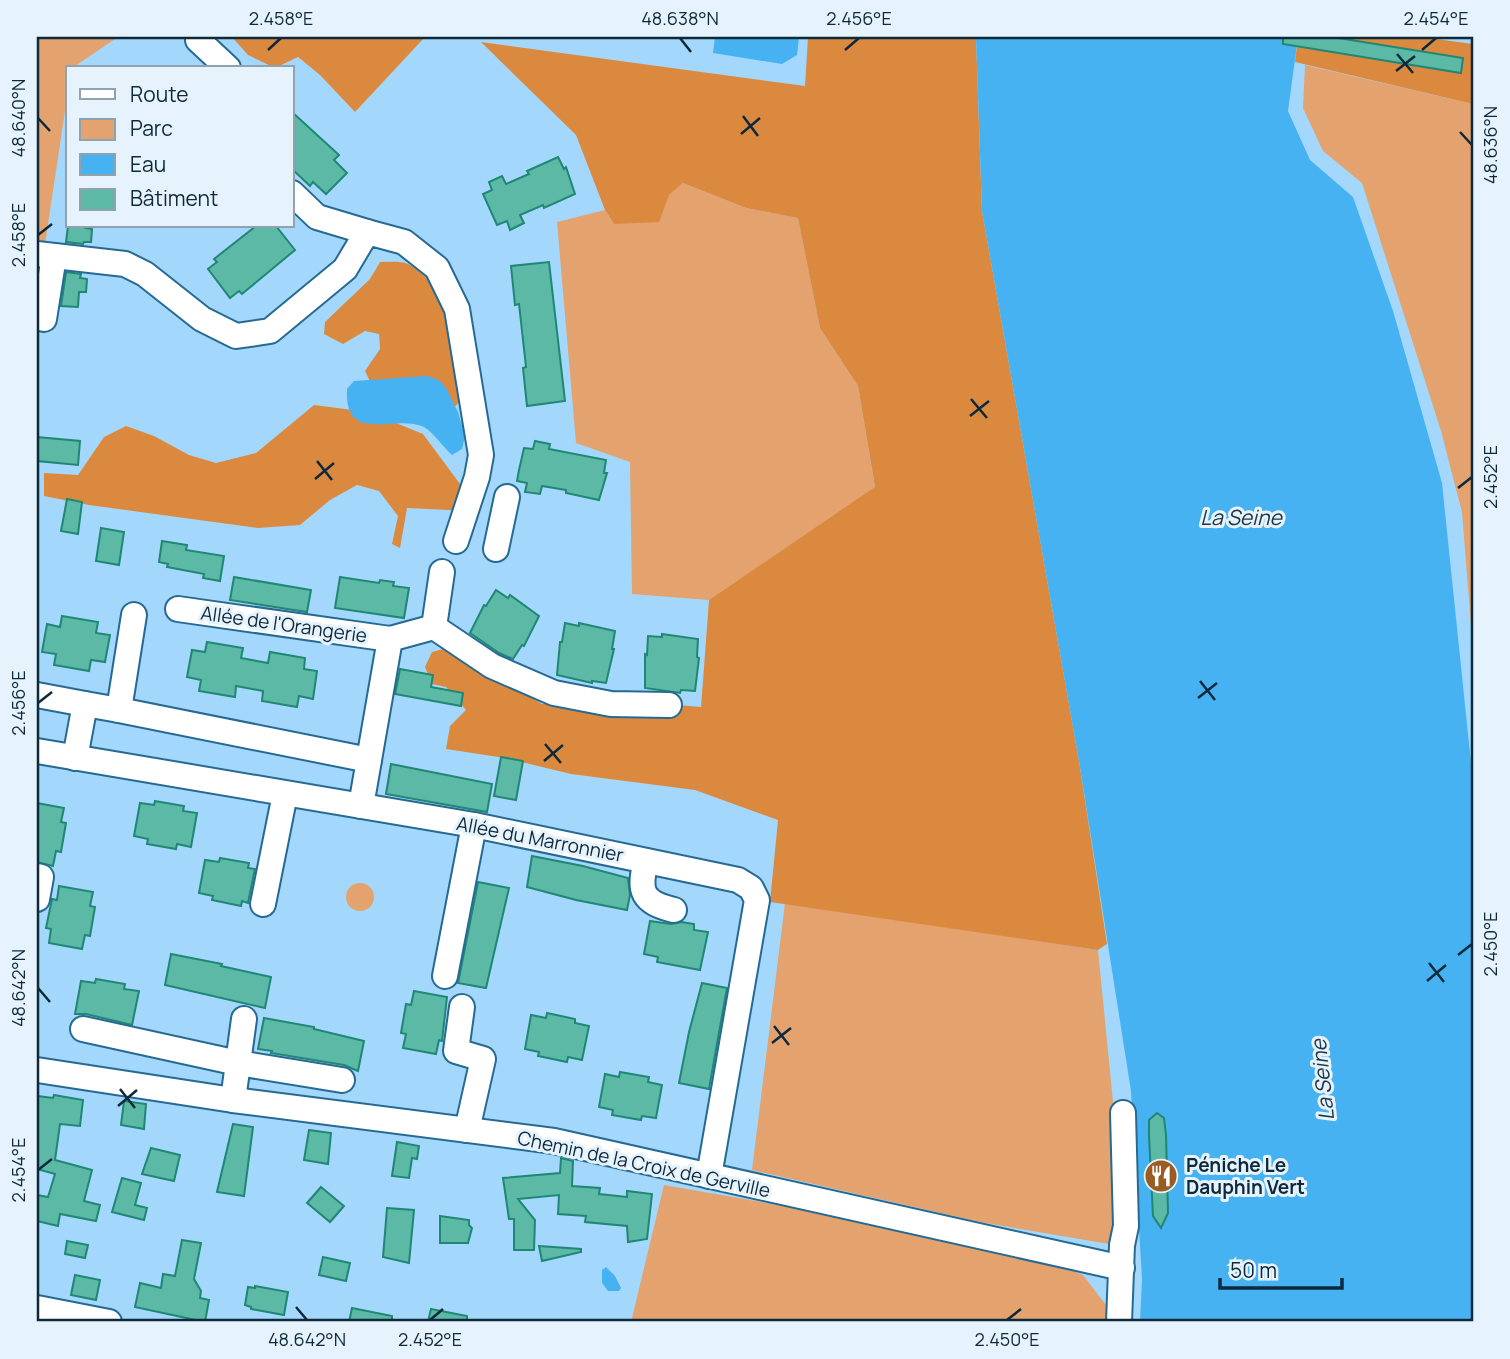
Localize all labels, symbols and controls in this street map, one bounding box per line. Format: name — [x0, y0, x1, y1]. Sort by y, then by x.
text: 2.458°E — [249, 6, 313, 30]
text: 48.638°N — [641, 6, 719, 30]
text: 2.456°E — [826, 6, 892, 30]
text: 2.454°E — [1404, 6, 1468, 30]
legend — [66, 66, 294, 228]
text: 48.640°N — [6, 79, 30, 157]
text: Route — [130, 80, 188, 108]
text: 48.636°N — [1478, 106, 1502, 184]
text: Parc — [130, 114, 173, 142]
text: Eau — [130, 150, 166, 178]
text: Bâtiment — [130, 184, 218, 212]
text: 2.458°E — [6, 203, 30, 267]
text: 2.452°E — [1478, 445, 1502, 509]
water label: La Seine — [1200, 503, 1283, 531]
street label: Allée de l'Orangerie — [199, 599, 369, 649]
text: 2.456°E — [6, 670, 30, 736]
street label: Allée du Marronnier — [454, 810, 626, 868]
text: 2.450°E — [1478, 911, 1502, 977]
text: 48.642°N — [6, 949, 30, 1027]
water label: La Seine — [1304, 1036, 1340, 1122]
street label: Chemin de la Croix de Gerville — [515, 1125, 773, 1203]
text: 2.454°E — [6, 1138, 30, 1202]
place label: Péniche Le Dauphin Vert — [1186, 1152, 1305, 1200]
restaurant icon: Péniche Le Dauphin Vert — [1142, 1157, 1180, 1195]
scale bar — [1220, 1247, 1342, 1291]
text: 50 m — [1230, 1256, 1277, 1284]
text: 48.642°N — [268, 1327, 346, 1351]
text: 2.452°E — [398, 1327, 462, 1351]
text: 2.450°E — [974, 1327, 1040, 1351]

